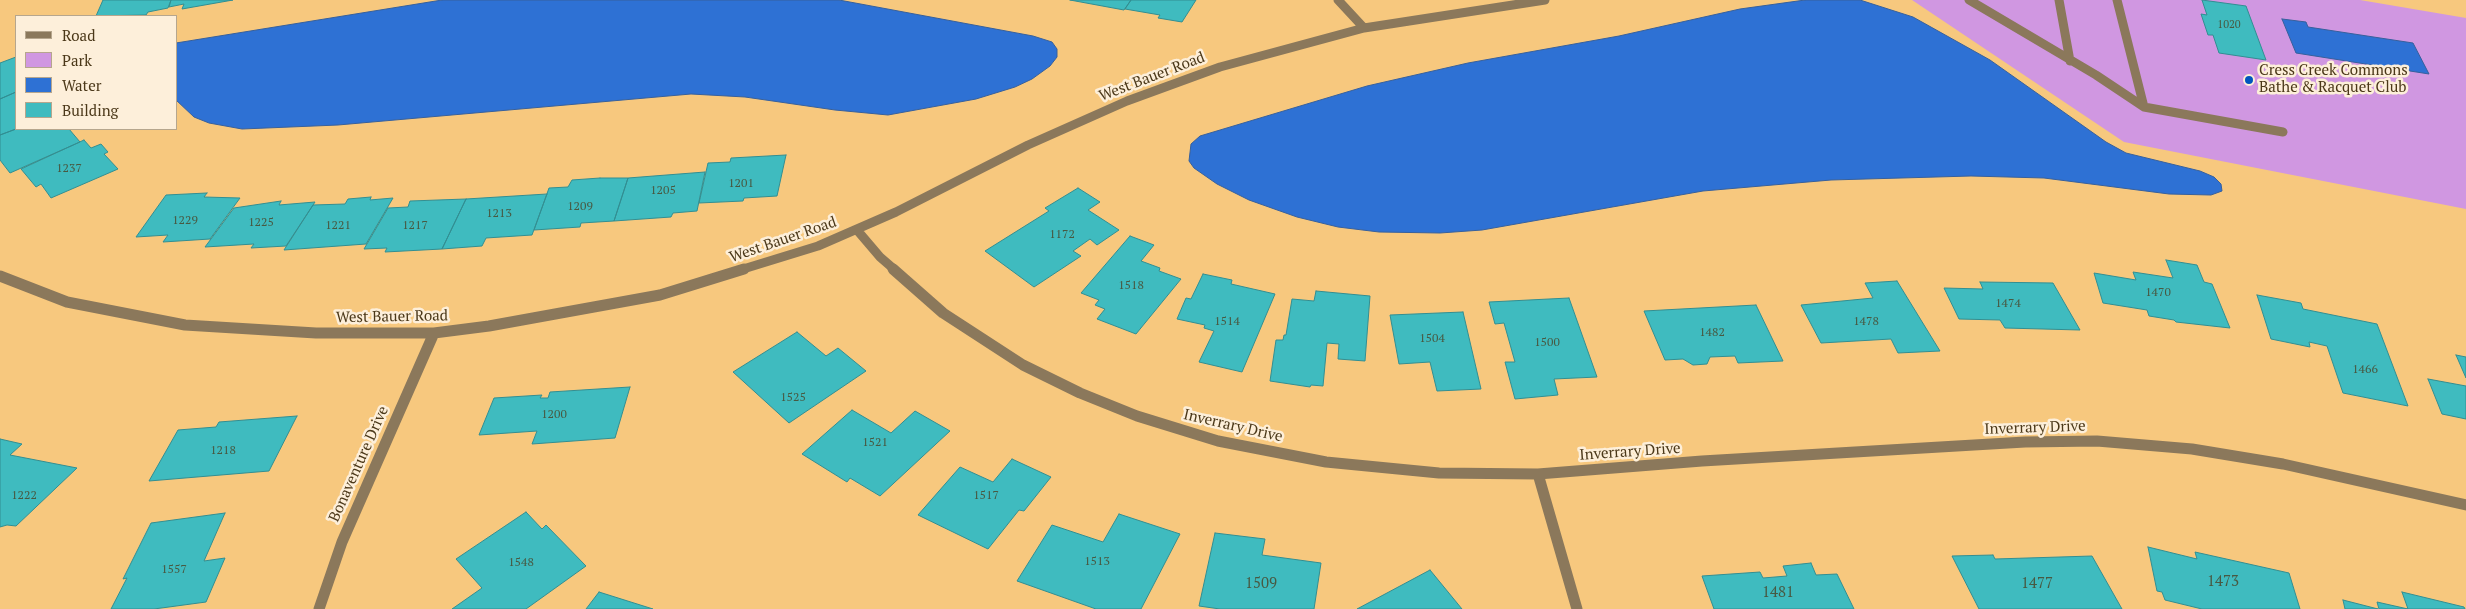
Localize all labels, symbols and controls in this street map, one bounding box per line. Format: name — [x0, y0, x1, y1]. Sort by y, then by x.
legend — [15, 15, 178, 130]
house number: 1020 — [2217, 18, 2241, 32]
text: Road — [62, 25, 95, 45]
street label: West Bauer Road — [1096, 49, 1208, 105]
text: Park — [62, 50, 92, 70]
place label: Cress Creek Commons Bathe & Racquet Club — [2259, 62, 2408, 97]
marker: Cress Creek Commons Bathe & Racquet Club — [2243, 74, 2255, 86]
text: Water — [62, 75, 101, 95]
text: Building — [62, 100, 119, 120]
house number: 1237 — [56, 162, 82, 176]
house number: 1201 — [728, 177, 754, 191]
house number: 1205 — [650, 184, 676, 198]
house number: 1209 — [567, 200, 593, 214]
house number: 1213 — [486, 207, 512, 221]
street label: West Bauer Road — [727, 213, 839, 267]
house number: 1229 — [172, 214, 198, 228]
house number: 1225 — [248, 216, 274, 230]
house number: 1221 — [325, 219, 351, 233]
house number: 1217 — [402, 219, 428, 233]
house number: 1172 — [1049, 228, 1075, 242]
house number: 1518 — [1118, 279, 1144, 293]
house number: 1470 — [2145, 286, 2171, 300]
house number: 1474 — [1995, 297, 2021, 311]
street label: West Bauer Road — [336, 307, 448, 327]
house number: 1514 — [1214, 315, 1240, 329]
house number: 1478 — [1853, 315, 1879, 329]
house number: 1482 — [1699, 326, 1725, 340]
house number: 1504 — [1419, 332, 1445, 346]
house number: 1500 — [1534, 336, 1560, 350]
house number: 1466 — [2352, 363, 2378, 377]
house number: 1525 — [780, 391, 806, 405]
street label: Bonaventure Drive — [325, 403, 393, 525]
street label: Inverrary Drive — [1182, 406, 1284, 446]
house number: 1200 — [541, 408, 567, 422]
street label: Inverrary Drive — [1984, 417, 2086, 439]
house number: 1521 — [862, 436, 888, 450]
street label: Inverrary Drive — [1579, 439, 1681, 465]
house number: 1218 — [210, 444, 236, 458]
house number: 1222 — [11, 489, 37, 503]
house number: 1517 — [973, 489, 999, 503]
house number: 1513 — [1084, 555, 1110, 569]
house number: 1548 — [508, 556, 534, 570]
house number: 1557 — [161, 563, 187, 577]
house number: 1473 — [2207, 573, 2239, 591]
house number: 1509 — [1245, 575, 1277, 593]
house number: 1477 — [2021, 575, 2053, 593]
house number: 1481 — [1762, 584, 1794, 602]

